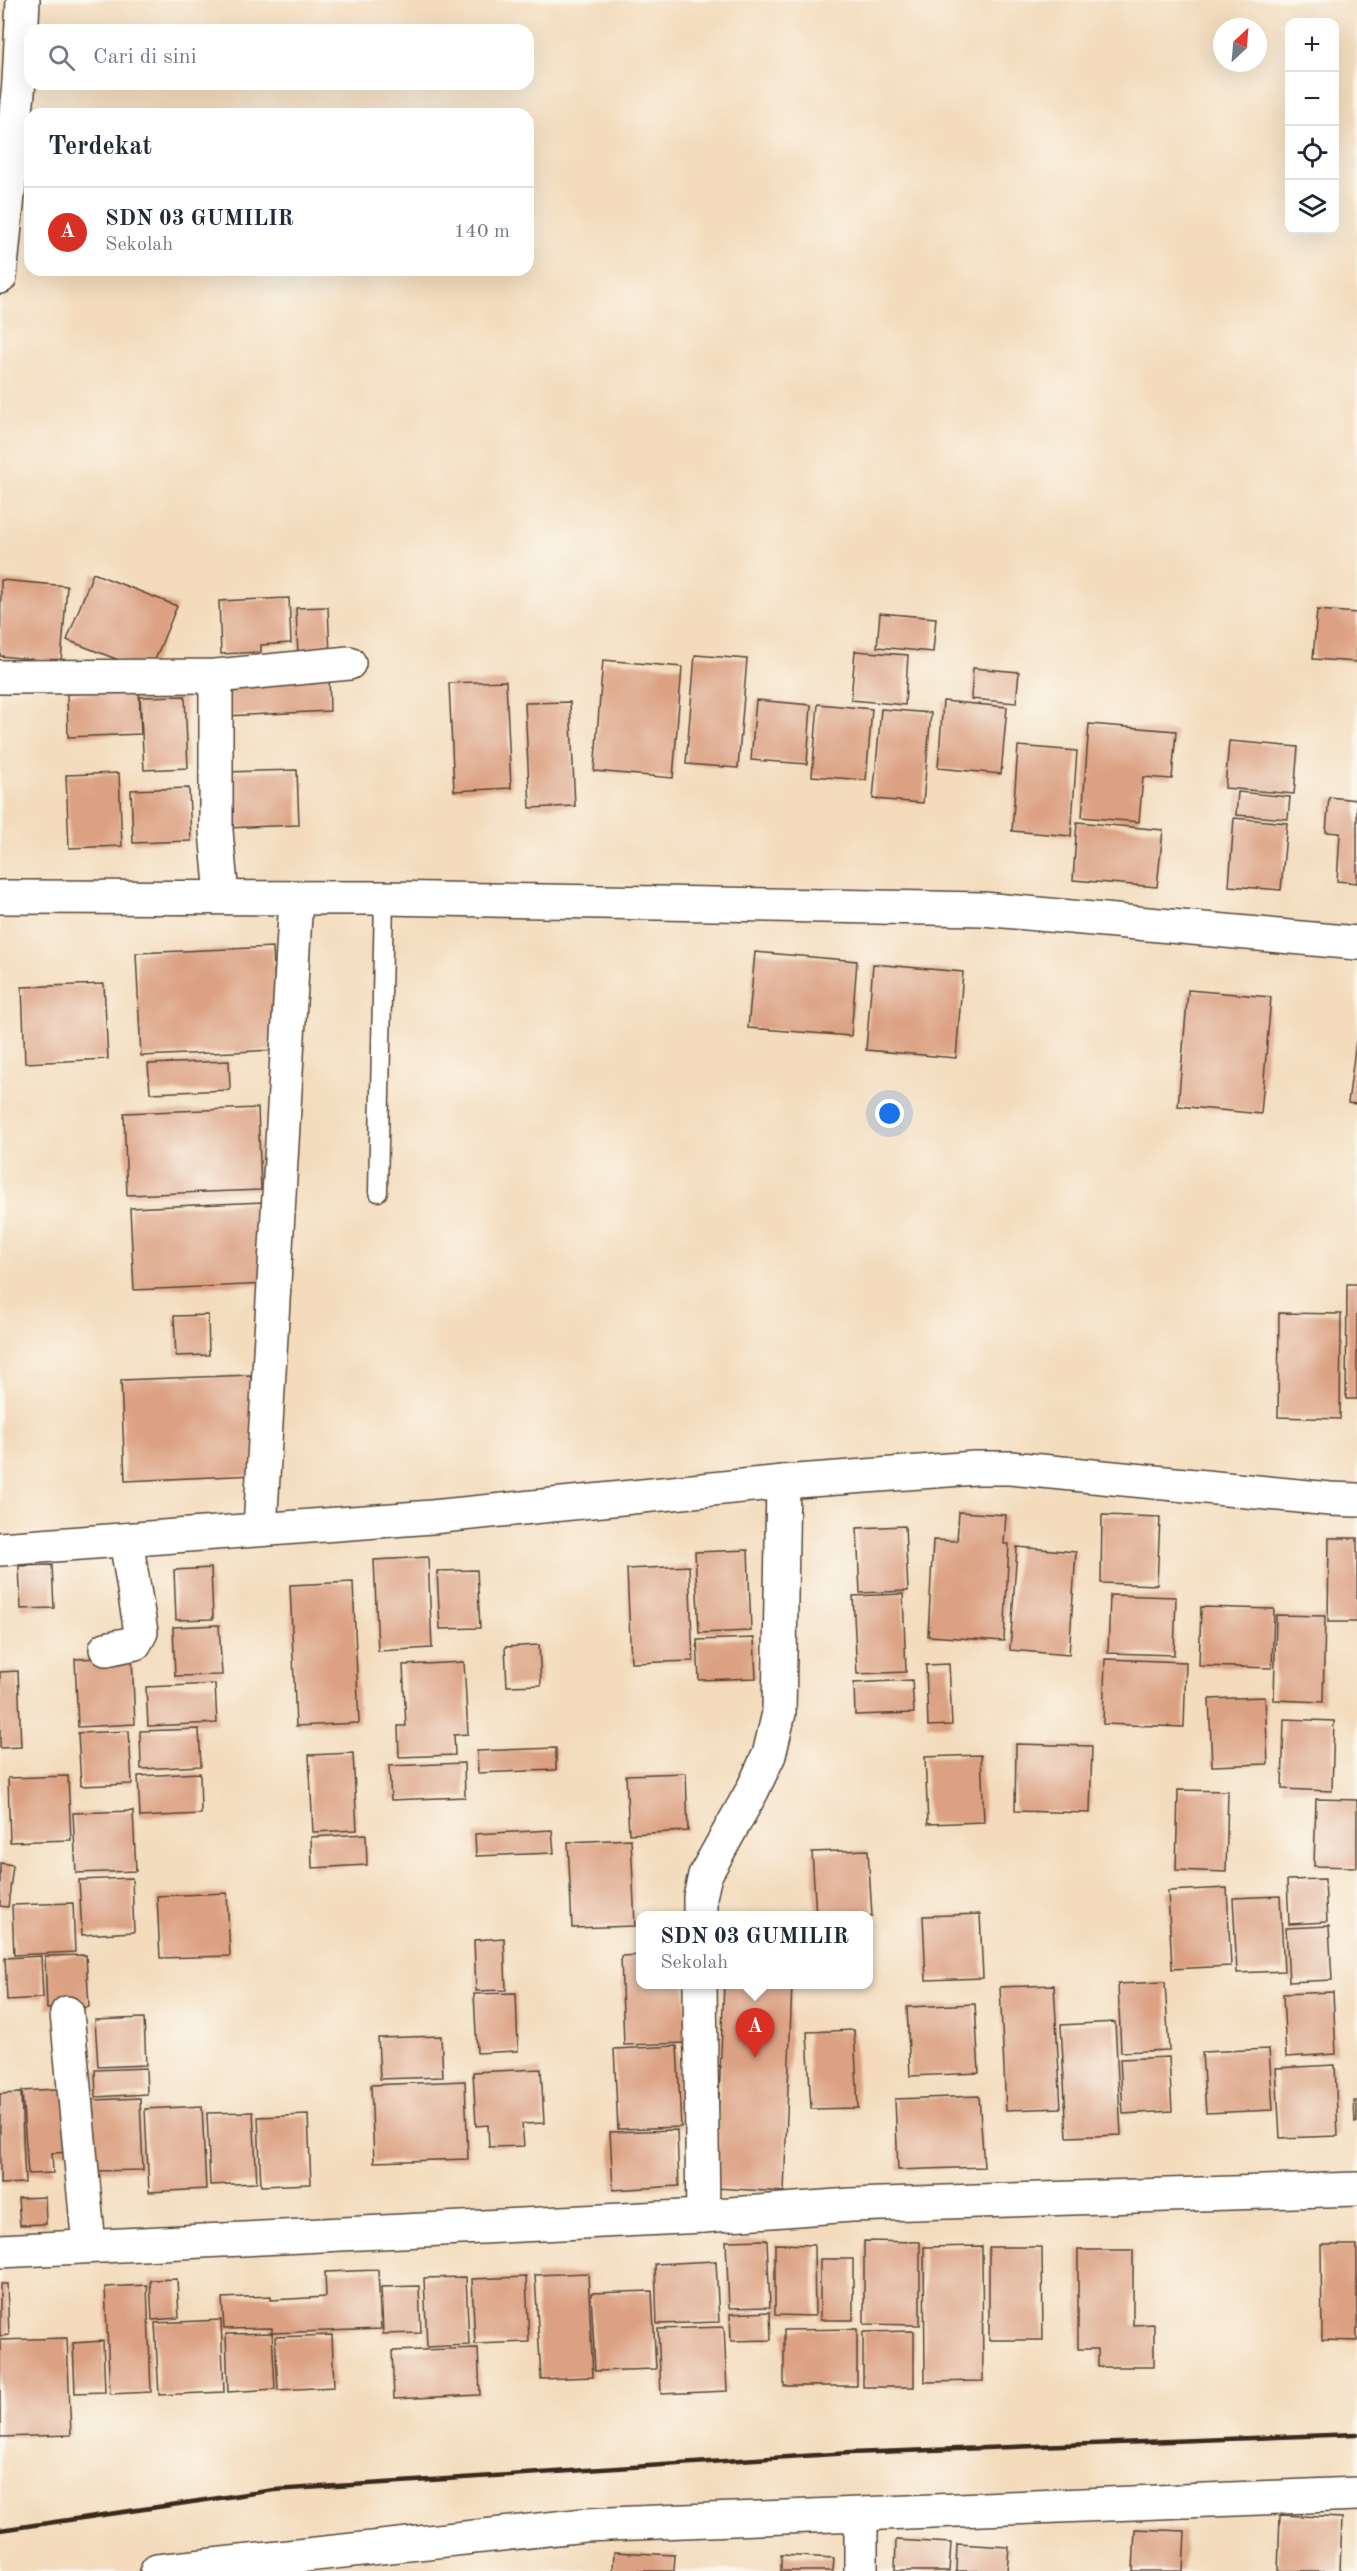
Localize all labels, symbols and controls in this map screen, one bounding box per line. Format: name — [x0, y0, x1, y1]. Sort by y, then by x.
north arrow — [1213, 18, 1267, 72]
map controls — [1285, 18, 1339, 234]
button: + — [1285, 18, 1339, 72]
search box — [24, 24, 534, 90]
icon: search — [45, 41, 78, 74]
text: Cari di sini — [93, 46, 197, 68]
button: − — [1285, 72, 1339, 126]
button: locate — [1285, 126, 1339, 180]
text: Terdekat — [48, 134, 152, 160]
button: layers — [1285, 180, 1339, 234]
text: SDN 03 GUMILIR — [105, 208, 294, 230]
text: A — [60, 222, 75, 242]
text: 140 m — [454, 222, 510, 242]
text: Sekolah — [105, 235, 173, 255]
your location — [875, 1099, 904, 1128]
popup — [636, 1911, 873, 1989]
text: SDN 03 GUMILIR — [660, 1926, 849, 1948]
text: Sekolah — [660, 1953, 728, 1973]
pin: A — [736, 2008, 774, 2058]

